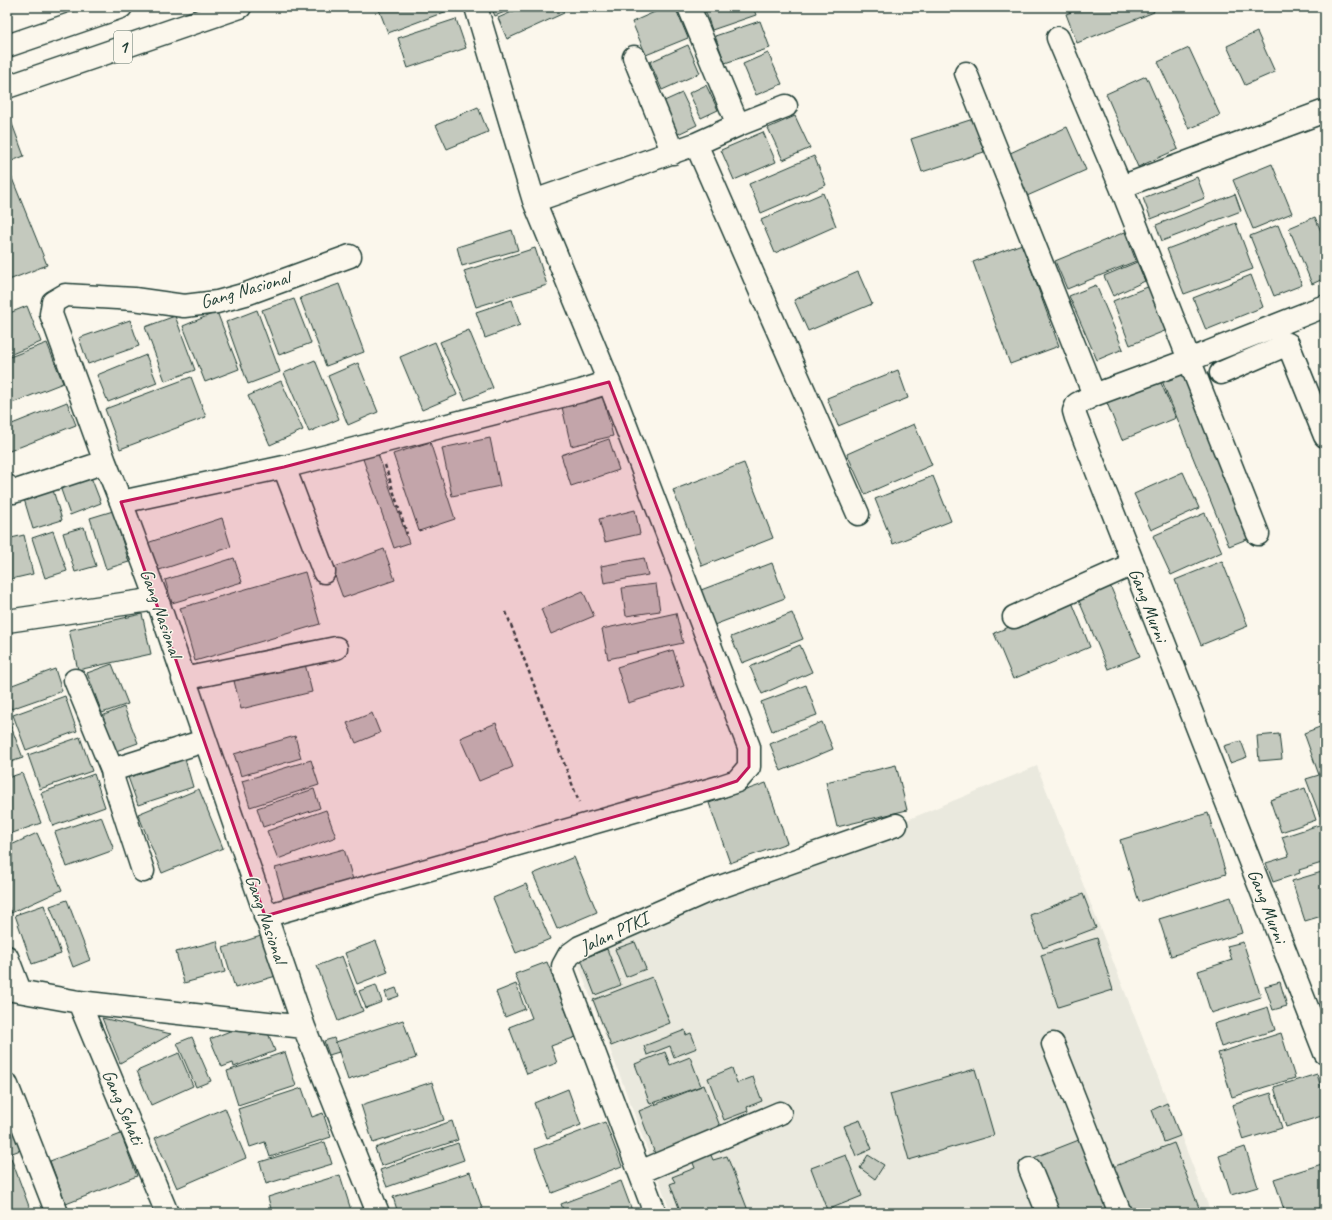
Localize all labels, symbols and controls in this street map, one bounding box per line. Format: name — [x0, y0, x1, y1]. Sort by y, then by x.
road number: 1 — [114, 31, 132, 63]
street label: Gang Nasional — [197, 265, 296, 314]
street label: Gang Murni — [1123, 565, 1174, 648]
street label: Gang Nasional — [135, 566, 189, 664]
street label: Gang Murni — [1242, 866, 1293, 949]
street label: Gang Nasional — [240, 872, 294, 970]
street label: Jalan PTKI — [575, 905, 656, 960]
street label: Gang Sehati — [96, 1066, 150, 1150]

